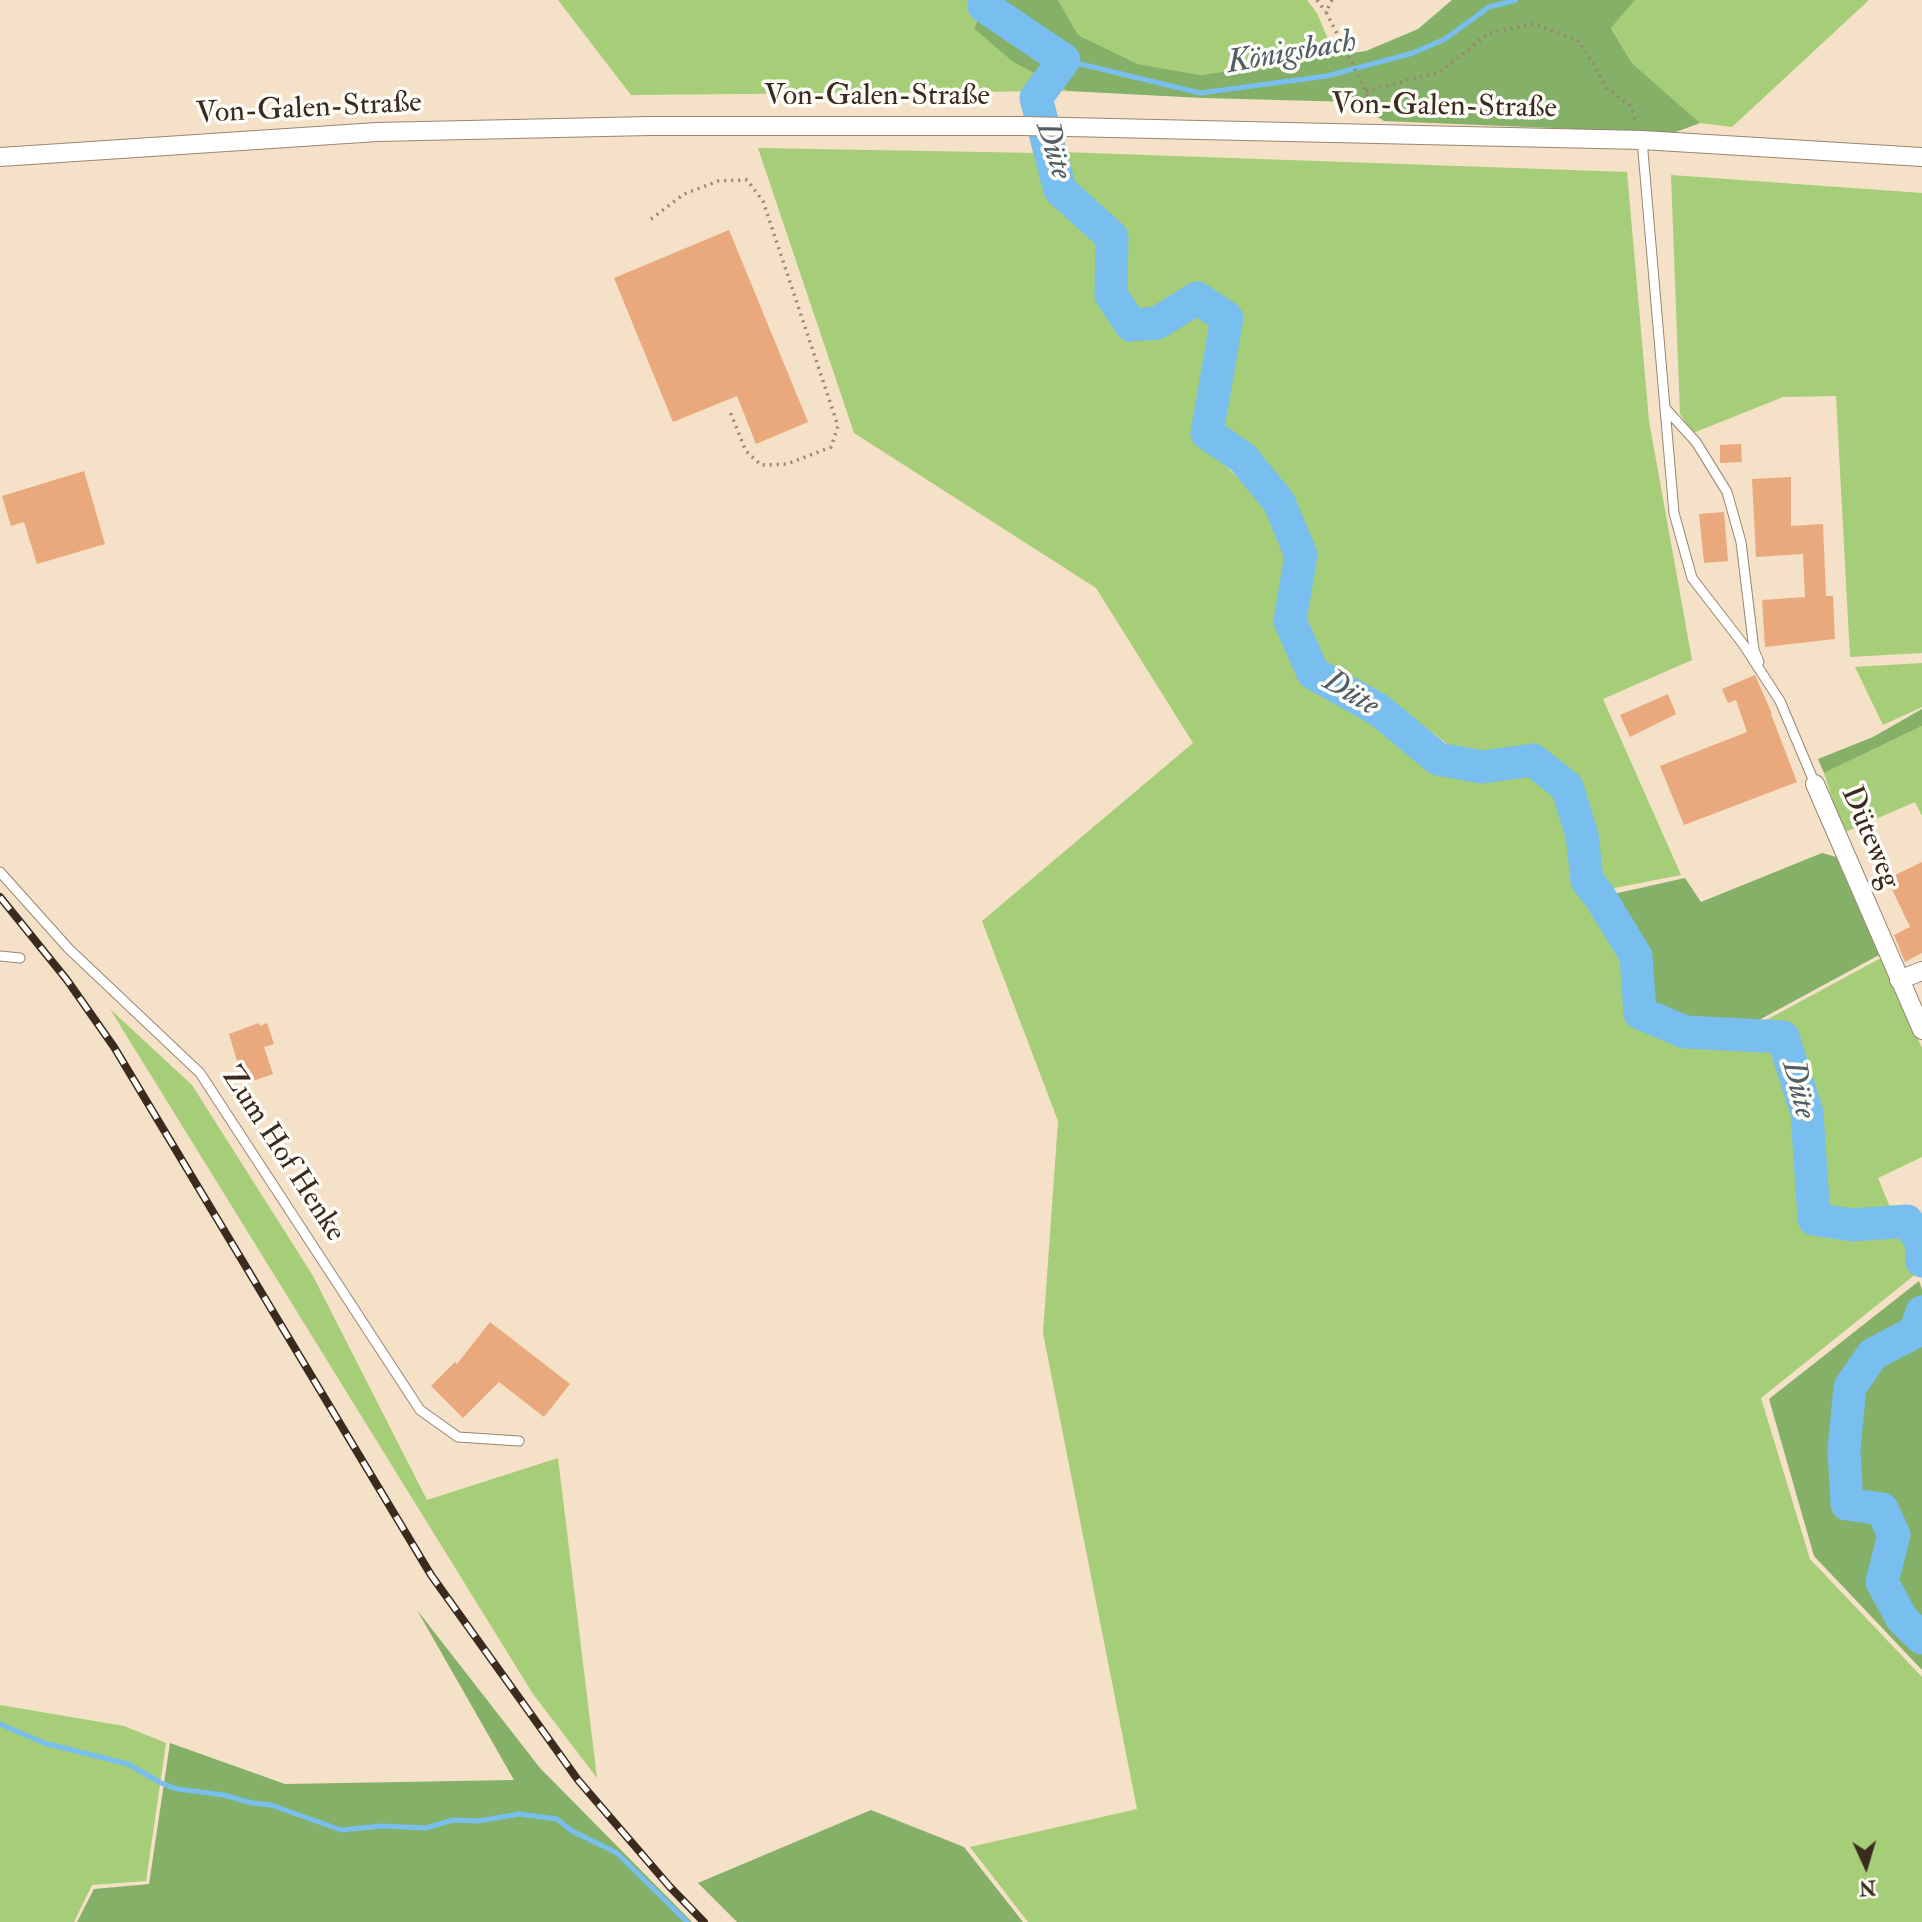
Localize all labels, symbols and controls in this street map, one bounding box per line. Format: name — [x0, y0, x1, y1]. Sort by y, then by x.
water label: Königsbach — [1224, 24, 1360, 84]
street label: Von-Galen-Straße — [764, 80, 990, 116]
street label: Von-Galen-Straße — [195, 86, 423, 134]
street label: Von-Galen-Straße — [1331, 88, 1557, 128]
water label: Düte — [1025, 117, 1079, 185]
water label: Düte — [1315, 663, 1385, 727]
street label: Düteweg — [1831, 781, 1907, 895]
water label: Düte — [1771, 1057, 1823, 1123]
street label: Zum Hof Henke — [212, 1061, 352, 1249]
north arrow — [1831, 1831, 1901, 1901]
text: N — [1858, 1874, 1877, 1900]

